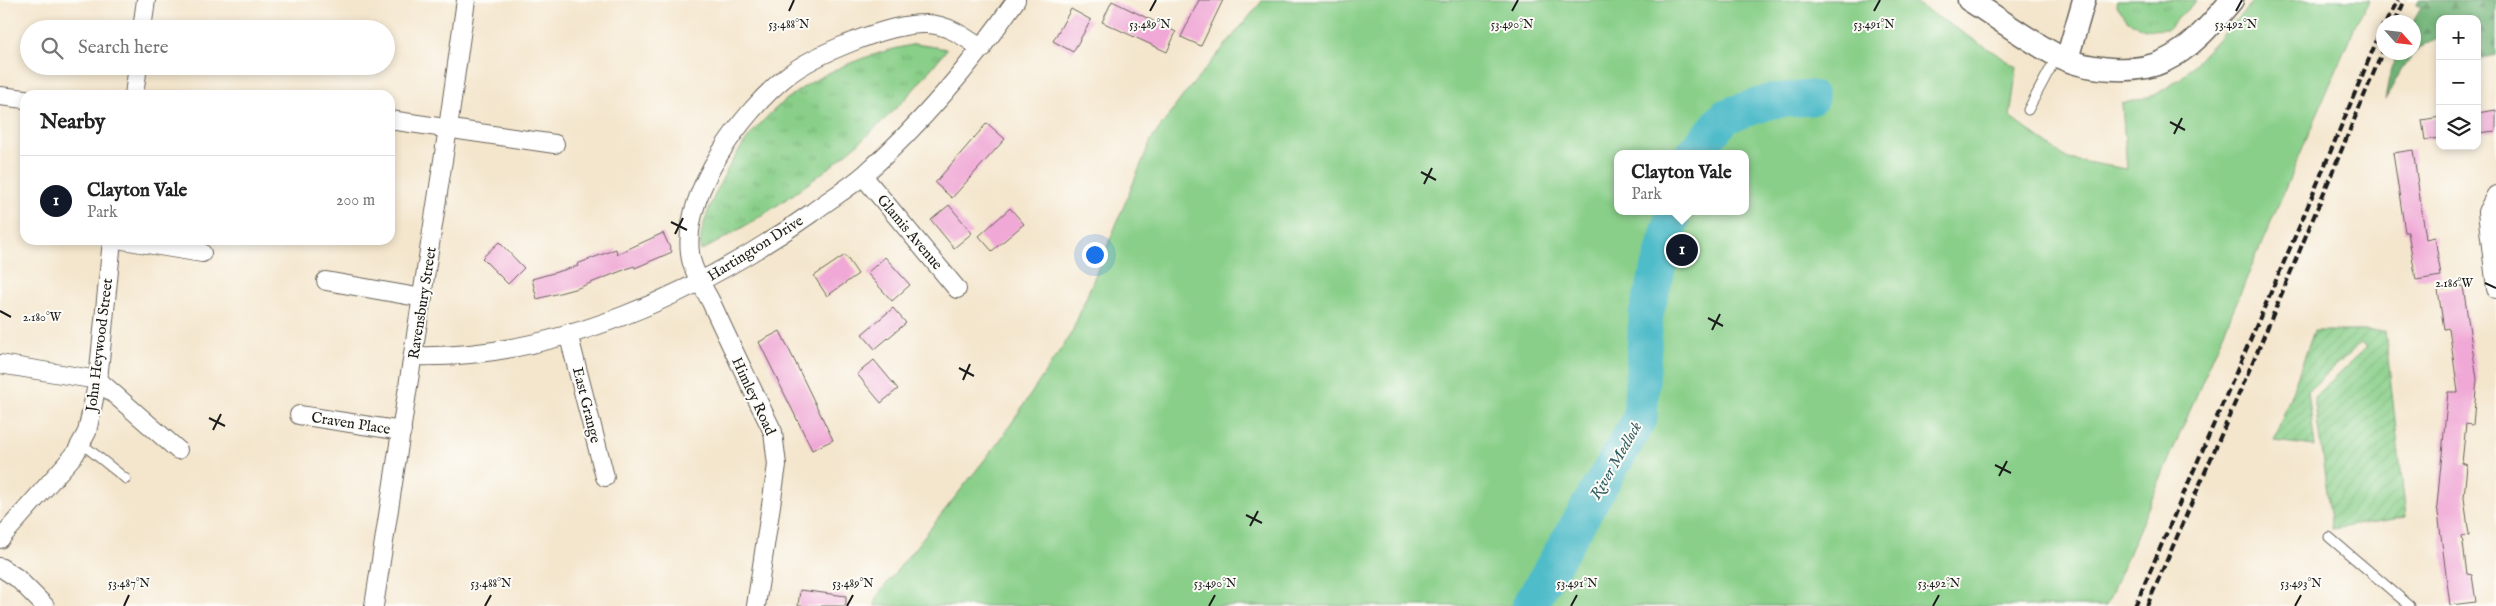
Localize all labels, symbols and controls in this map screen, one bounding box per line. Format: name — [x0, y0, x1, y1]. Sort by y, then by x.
north arrow — [2376, 15, 2421, 60]
map controls — [2436, 15, 2481, 150]
button: + — [2436, 15, 2481, 60]
text: 53.488°N — [769, 17, 810, 32]
text: 53.489°N — [1129, 17, 1171, 32]
text: 53.490°N — [1491, 17, 1534, 32]
text: 53.491°N — [1853, 17, 1895, 32]
text: 53.492°N — [2215, 17, 2258, 32]
search box — [20, 20, 395, 75]
icon: search — [38, 34, 66, 62]
text: Search here — [78, 36, 169, 60]
button: − — [2436, 60, 2481, 105]
button: layers — [2436, 105, 2481, 150]
text: Nearby — [40, 109, 105, 136]
popup — [1614, 150, 1749, 215]
text: Clayton Vale — [1631, 161, 1732, 185]
text: Clayton Vale — [87, 179, 187, 203]
text: Park — [1631, 185, 1662, 205]
text: 1 — [53, 191, 59, 211]
text: 200 m — [336, 191, 375, 211]
street label: Glamis Avenue — [873, 191, 947, 274]
text: Park — [87, 203, 117, 223]
street label: Hartington Drive — [704, 211, 807, 286]
pin: 1 — [1666, 231, 1698, 269]
your location — [1082, 242, 1108, 268]
street label: Ravensbury Street — [404, 246, 441, 361]
text: 2.186°W — [2435, 276, 2473, 291]
street label: John Heywood Street — [82, 277, 117, 415]
text: 2.180°W — [23, 310, 62, 325]
street label: Himley Road — [727, 354, 780, 439]
street label: East Grange — [568, 365, 605, 445]
street label: Craven Place — [310, 408, 392, 439]
water label: River Medlock — [1586, 418, 1647, 503]
text: 53.487°N — [108, 576, 151, 591]
text: 53.488°N — [471, 576, 512, 591]
text: 53.489°N — [832, 576, 874, 591]
text: 53.490°N — [1194, 576, 1237, 591]
text: 53.491°N — [1556, 576, 1598, 591]
text: 53.492°N — [1918, 576, 1961, 591]
text: 53.493°N — [2280, 576, 2322, 591]

